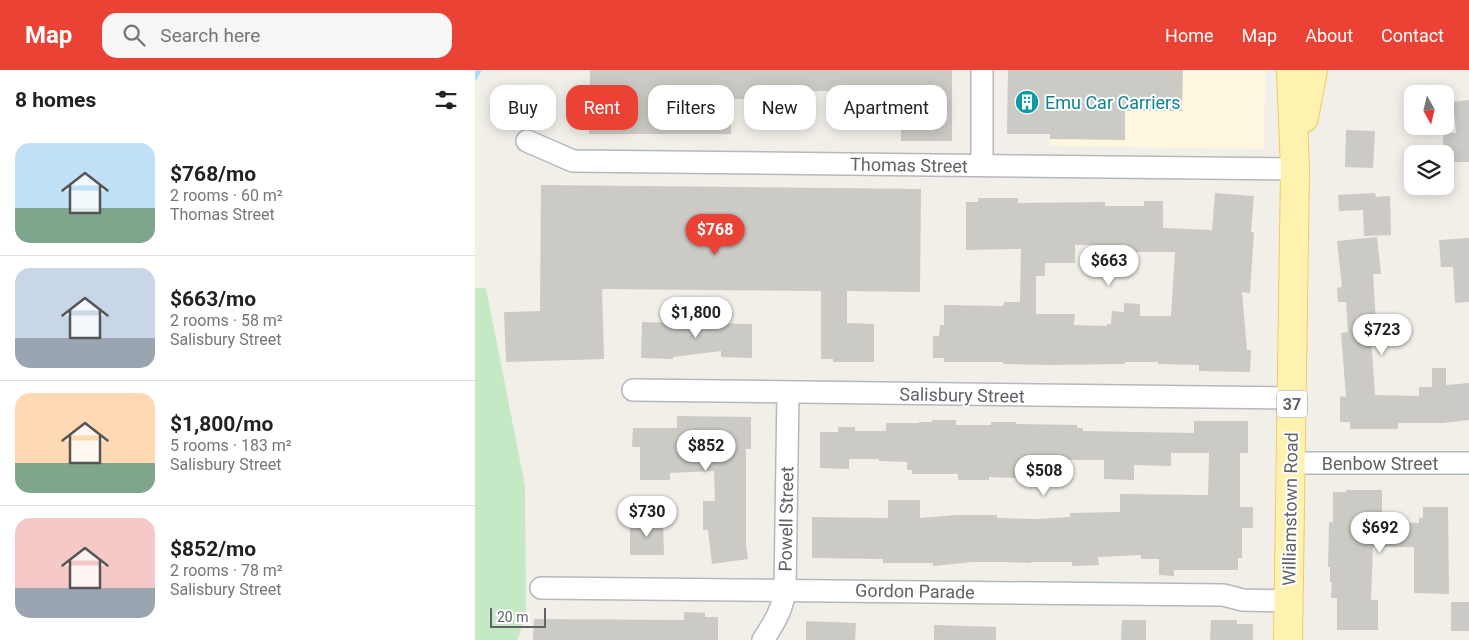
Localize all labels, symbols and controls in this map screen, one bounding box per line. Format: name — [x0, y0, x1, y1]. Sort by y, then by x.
search box — [102, 13, 452, 58]
text: Map — [25, 21, 72, 49]
icon: search — [120, 21, 148, 49]
text: Search here — [160, 24, 260, 47]
text: Home — [1165, 25, 1214, 46]
text: Map — [1242, 25, 1277, 46]
text: About — [1305, 25, 1353, 46]
text: Contact — [1381, 25, 1444, 46]
chip: Buy — [490, 85, 556, 130]
chip: Rent — [566, 85, 638, 130]
chip: Filters — [648, 85, 734, 130]
chip: New — [744, 85, 816, 130]
chip: Apartment — [826, 85, 947, 130]
north arrow — [1404, 85, 1454, 135]
map controls — [1404, 85, 1454, 195]
icon: filters — [432, 86, 460, 114]
text: 8 homes — [15, 88, 96, 112]
building icon: Emu Car Carriers — [1014, 89, 1040, 115]
place label: Emu Car Carriers — [1045, 92, 1181, 113]
button: layers — [1404, 145, 1454, 195]
street label: Thomas Street — [850, 153, 968, 177]
text: $768/mo — [170, 162, 256, 186]
icon: home — [55, 163, 115, 223]
text: 2 rooms · 60 m² — [170, 186, 283, 205]
text: Thomas Street — [170, 205, 275, 224]
pin: $768 — [685, 214, 745, 256]
text: $768 — [697, 220, 733, 239]
pin: $663 — [1079, 244, 1139, 287]
text: $663 — [1091, 251, 1127, 270]
text: $663/mo — [170, 287, 256, 311]
icon: home — [55, 288, 115, 348]
pin: $1,800 — [655, 296, 737, 339]
text: $1,800 — [671, 303, 721, 322]
text: 2 rooms · 58 m² — [170, 311, 283, 330]
pin: $723 — [1352, 314, 1412, 356]
text: $723 — [1364, 320, 1400, 339]
text: Salisbury Street — [170, 330, 281, 349]
street label: Salisbury Street — [899, 383, 1025, 407]
road number: 37 — [1277, 390, 1307, 418]
text: $1,800/mo — [170, 412, 273, 436]
icon: home — [55, 413, 115, 473]
pin: $852 — [676, 430, 736, 472]
street label: Williamstown Road — [1278, 432, 1302, 586]
text: 5 rooms · 183 m² — [170, 436, 292, 455]
text: $852 — [688, 436, 724, 455]
street label: Benbow Street — [1322, 453, 1438, 474]
pin: $508 — [1014, 454, 1074, 497]
text: Salisbury Street — [170, 455, 281, 474]
text: $508 — [1026, 461, 1062, 480]
street label: Powell Street — [775, 466, 797, 572]
pin: $730 — [617, 496, 677, 538]
text: $730 — [629, 502, 665, 521]
pin: $692 — [1350, 512, 1410, 554]
text: $692 — [1362, 518, 1398, 537]
text: $852/mo — [170, 537, 256, 561]
icon: home — [55, 538, 115, 598]
text: 2 rooms · 78 m² — [170, 561, 283, 580]
street label: Gordon Parade — [855, 579, 975, 603]
text: Salisbury Street — [170, 580, 281, 599]
scale bar — [490, 605, 546, 628]
text: 20 m — [497, 609, 529, 625]

